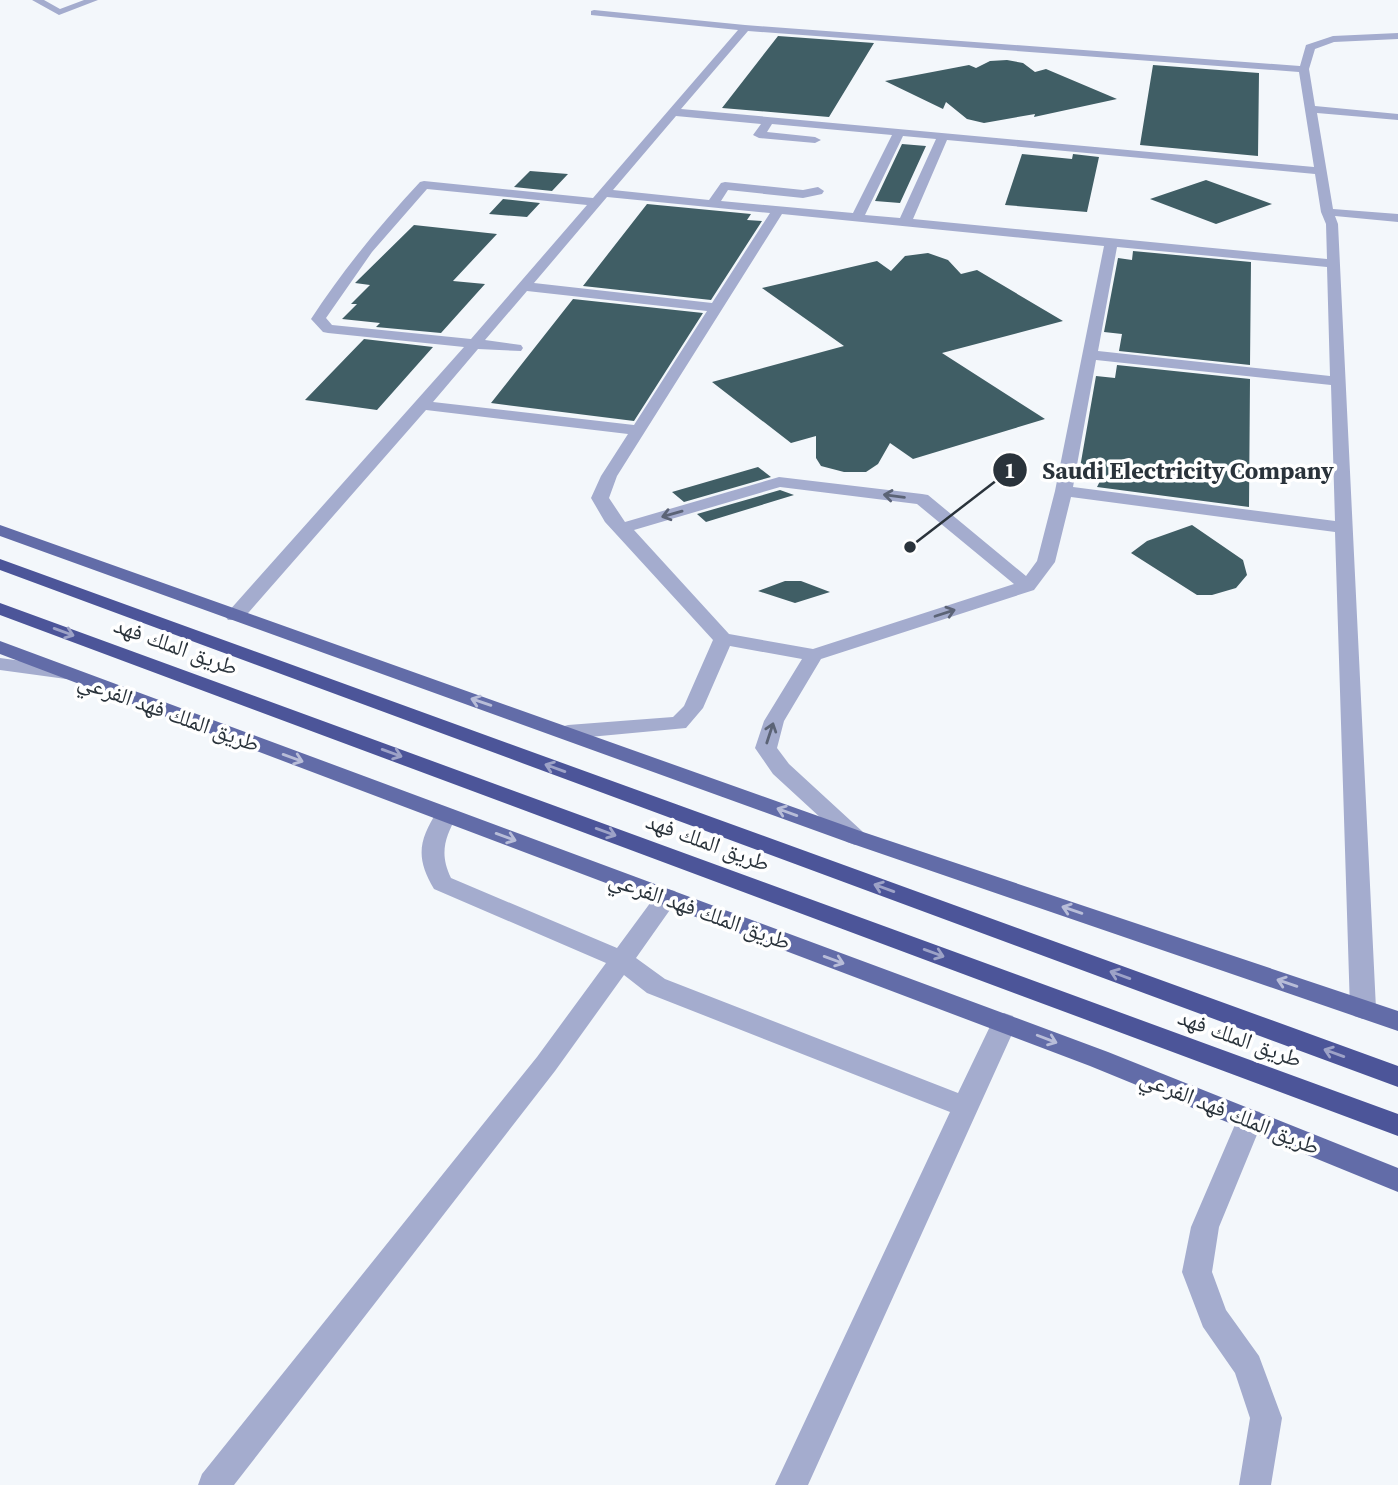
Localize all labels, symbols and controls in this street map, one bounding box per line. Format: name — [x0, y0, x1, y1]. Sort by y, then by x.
callout: Saudi Electricity Company — [993, 448, 1347, 493]
text: Saudi Electricity Company — [1042, 454, 1334, 487]
text: 1 — [1004, 456, 1016, 485]
one-way arrow — [883, 489, 906, 502]
one-way arrow — [661, 508, 683, 521]
one-way arrow — [933, 605, 955, 618]
street label: طريق الملك فهد — [110, 609, 242, 683]
one-way arrow — [53, 627, 75, 640]
street label: طريق الملك فهد الفرعي — [73, 664, 264, 762]
one-way arrow — [471, 694, 492, 707]
one-way arrow — [765, 723, 778, 745]
one-way arrow — [381, 748, 403, 761]
one-way arrow — [282, 752, 303, 765]
one-way arrow — [545, 761, 567, 773]
street label: طريق الملك فهد — [642, 805, 774, 879]
one-way arrow — [777, 805, 799, 817]
one-way arrow — [594, 827, 616, 839]
one-way arrow — [495, 832, 517, 845]
street label: طريق الملك فهد الفرعي — [604, 862, 795, 960]
one-way arrow — [873, 881, 895, 894]
one-way arrow — [1061, 903, 1083, 915]
one-way arrow — [923, 948, 945, 961]
one-way arrow — [823, 954, 845, 967]
one-way arrow — [1110, 968, 1132, 980]
one-way arrow — [1276, 976, 1298, 989]
street label: طريق الملك فهد — [1174, 1001, 1306, 1075]
one-way arrow — [1036, 1034, 1058, 1046]
one-way arrow — [1323, 1046, 1345, 1059]
street label: طريق الملك فهد الفرعي — [1134, 1061, 1324, 1165]

